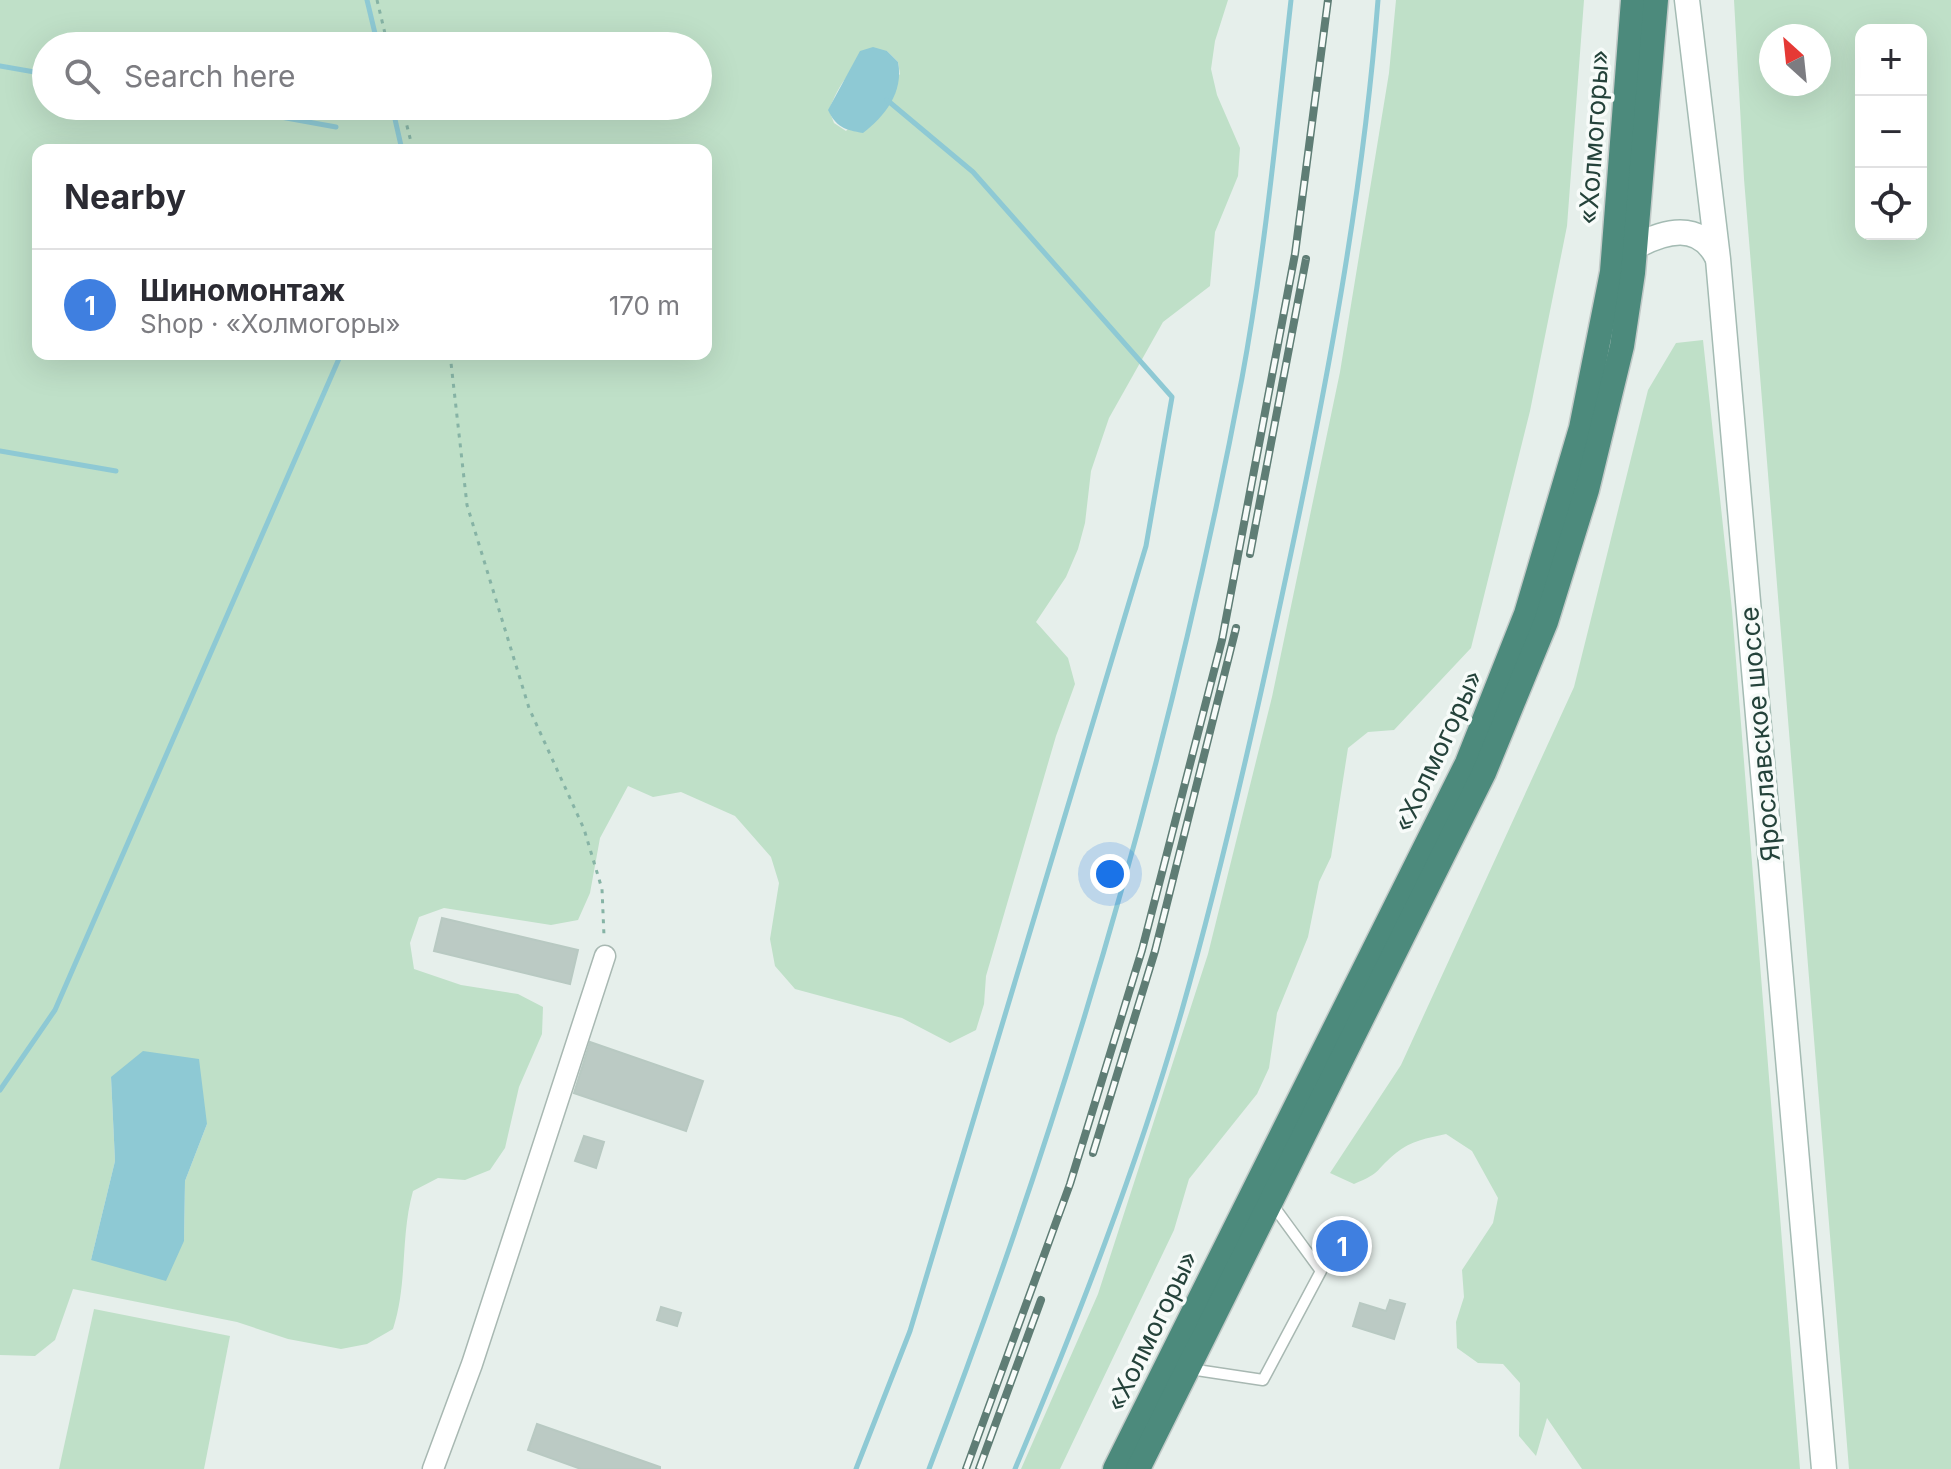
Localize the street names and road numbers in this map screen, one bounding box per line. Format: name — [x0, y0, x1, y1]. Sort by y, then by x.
street label: «Холмогоры» — [1572, 49, 1615, 225]
street label: Ярославское шоссе — [1733, 605, 1786, 863]
street label: «Холмогоры» — [1387, 665, 1489, 837]
street label: «Холмогоры» — [1099, 1245, 1204, 1416]

